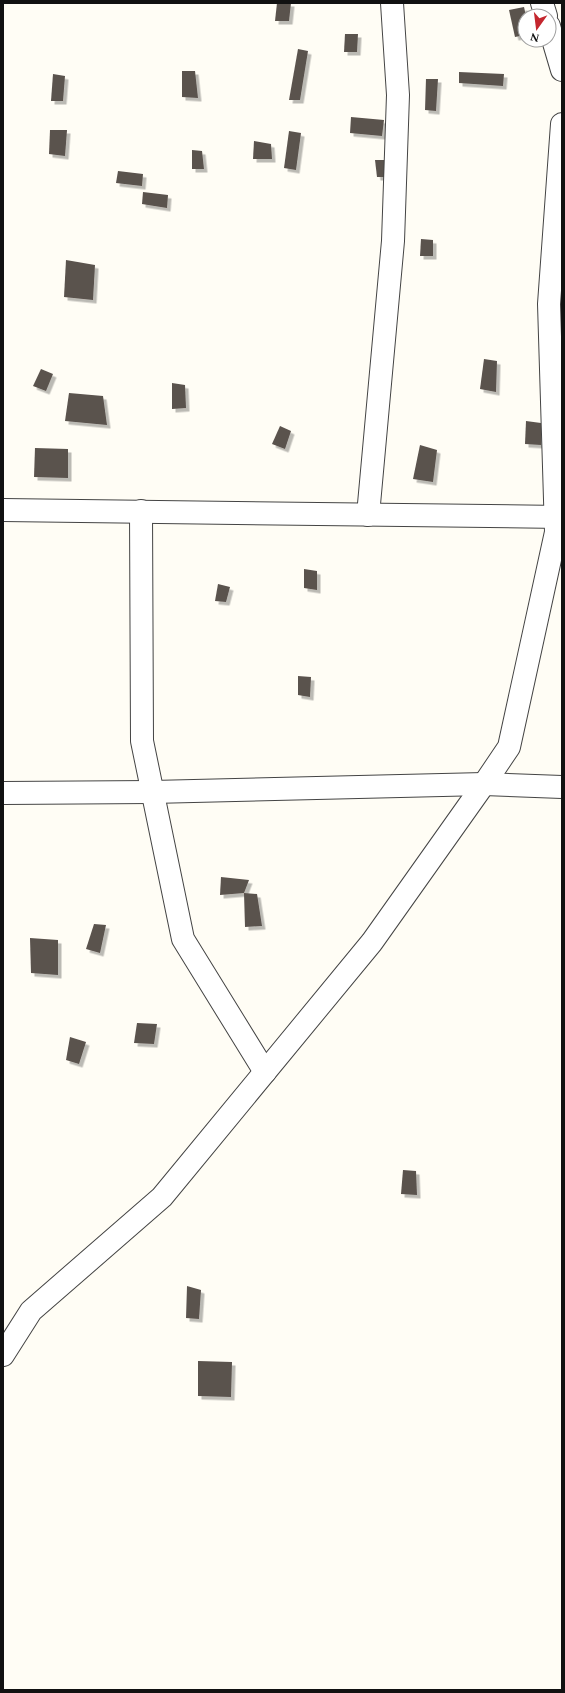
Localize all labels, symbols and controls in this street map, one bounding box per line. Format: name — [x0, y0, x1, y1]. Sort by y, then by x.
north arrow — [517, 8, 557, 48]
text: N — [528, 28, 541, 47]

